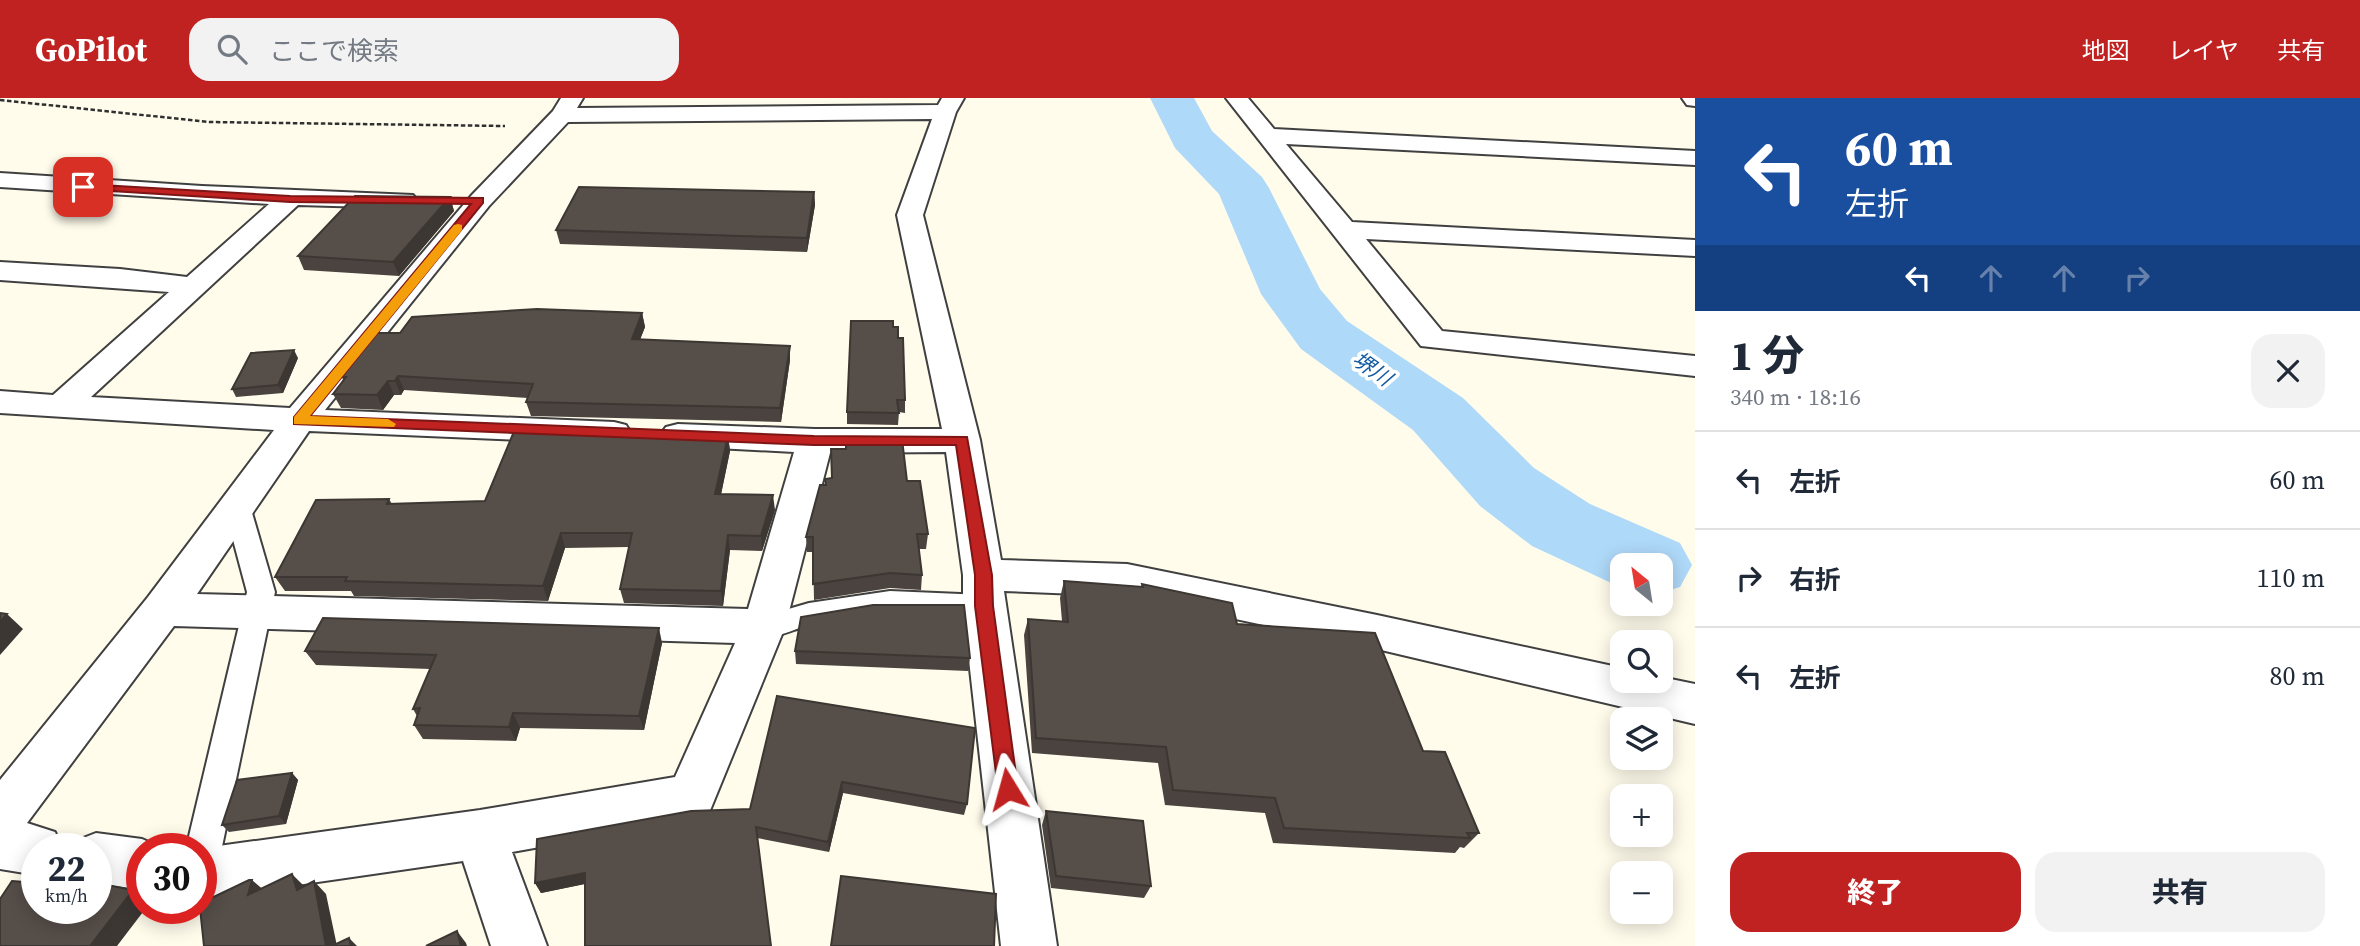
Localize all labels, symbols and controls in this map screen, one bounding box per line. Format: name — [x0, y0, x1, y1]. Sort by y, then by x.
search box — [189, 18, 679, 81]
text: GoPilot — [35, 27, 147, 72]
icon: search — [213, 30, 251, 68]
text: ここで検索 — [269, 33, 399, 69]
text: 地図 — [2082, 34, 2130, 67]
text: レイヤ — [2168, 34, 2239, 67]
text: 共有 — [2277, 34, 2325, 67]
text: 60 m — [1845, 114, 1953, 181]
icon: left — [1730, 126, 1821, 217]
pin — [53, 157, 113, 217]
icon: arrive — [64, 168, 102, 206]
text: 左折 — [1845, 182, 1909, 226]
icon: left — [1899, 259, 1937, 297]
icon: ahead — [1972, 259, 2010, 297]
icon: ahead — [2045, 259, 2083, 297]
icon: right — [2118, 259, 2156, 297]
text: 1 分 — [1730, 326, 1804, 384]
button: close — [2251, 334, 2325, 408]
water label: 堺川 — [1347, 345, 1399, 394]
text: 340 m · 18:16 — [1730, 381, 1861, 413]
icon: left — [1730, 461, 1768, 499]
text: 60 m — [2270, 462, 2325, 498]
text: 左折 — [1789, 464, 1841, 500]
north arrow — [1610, 553, 1673, 616]
map controls — [1610, 553, 1673, 924]
icon: right — [1730, 559, 1768, 597]
text: 110 m — [2257, 560, 2325, 596]
text: 右折 — [1789, 562, 1841, 598]
button: search — [1610, 630, 1673, 693]
icon: left — [1730, 657, 1768, 695]
text: 80 m — [2270, 658, 2325, 694]
text: 左折 — [1789, 660, 1841, 696]
button: layers — [1610, 707, 1673, 770]
position arrow — [971, 752, 1045, 826]
button: + — [1610, 784, 1673, 847]
speed limit sign: 30 — [126, 833, 217, 924]
text: 22 — [48, 845, 85, 893]
button: 終了 — [1730, 852, 2021, 932]
button: 共有 — [2035, 852, 2325, 932]
button: − — [1610, 861, 1673, 924]
text: km/h — [45, 883, 88, 908]

